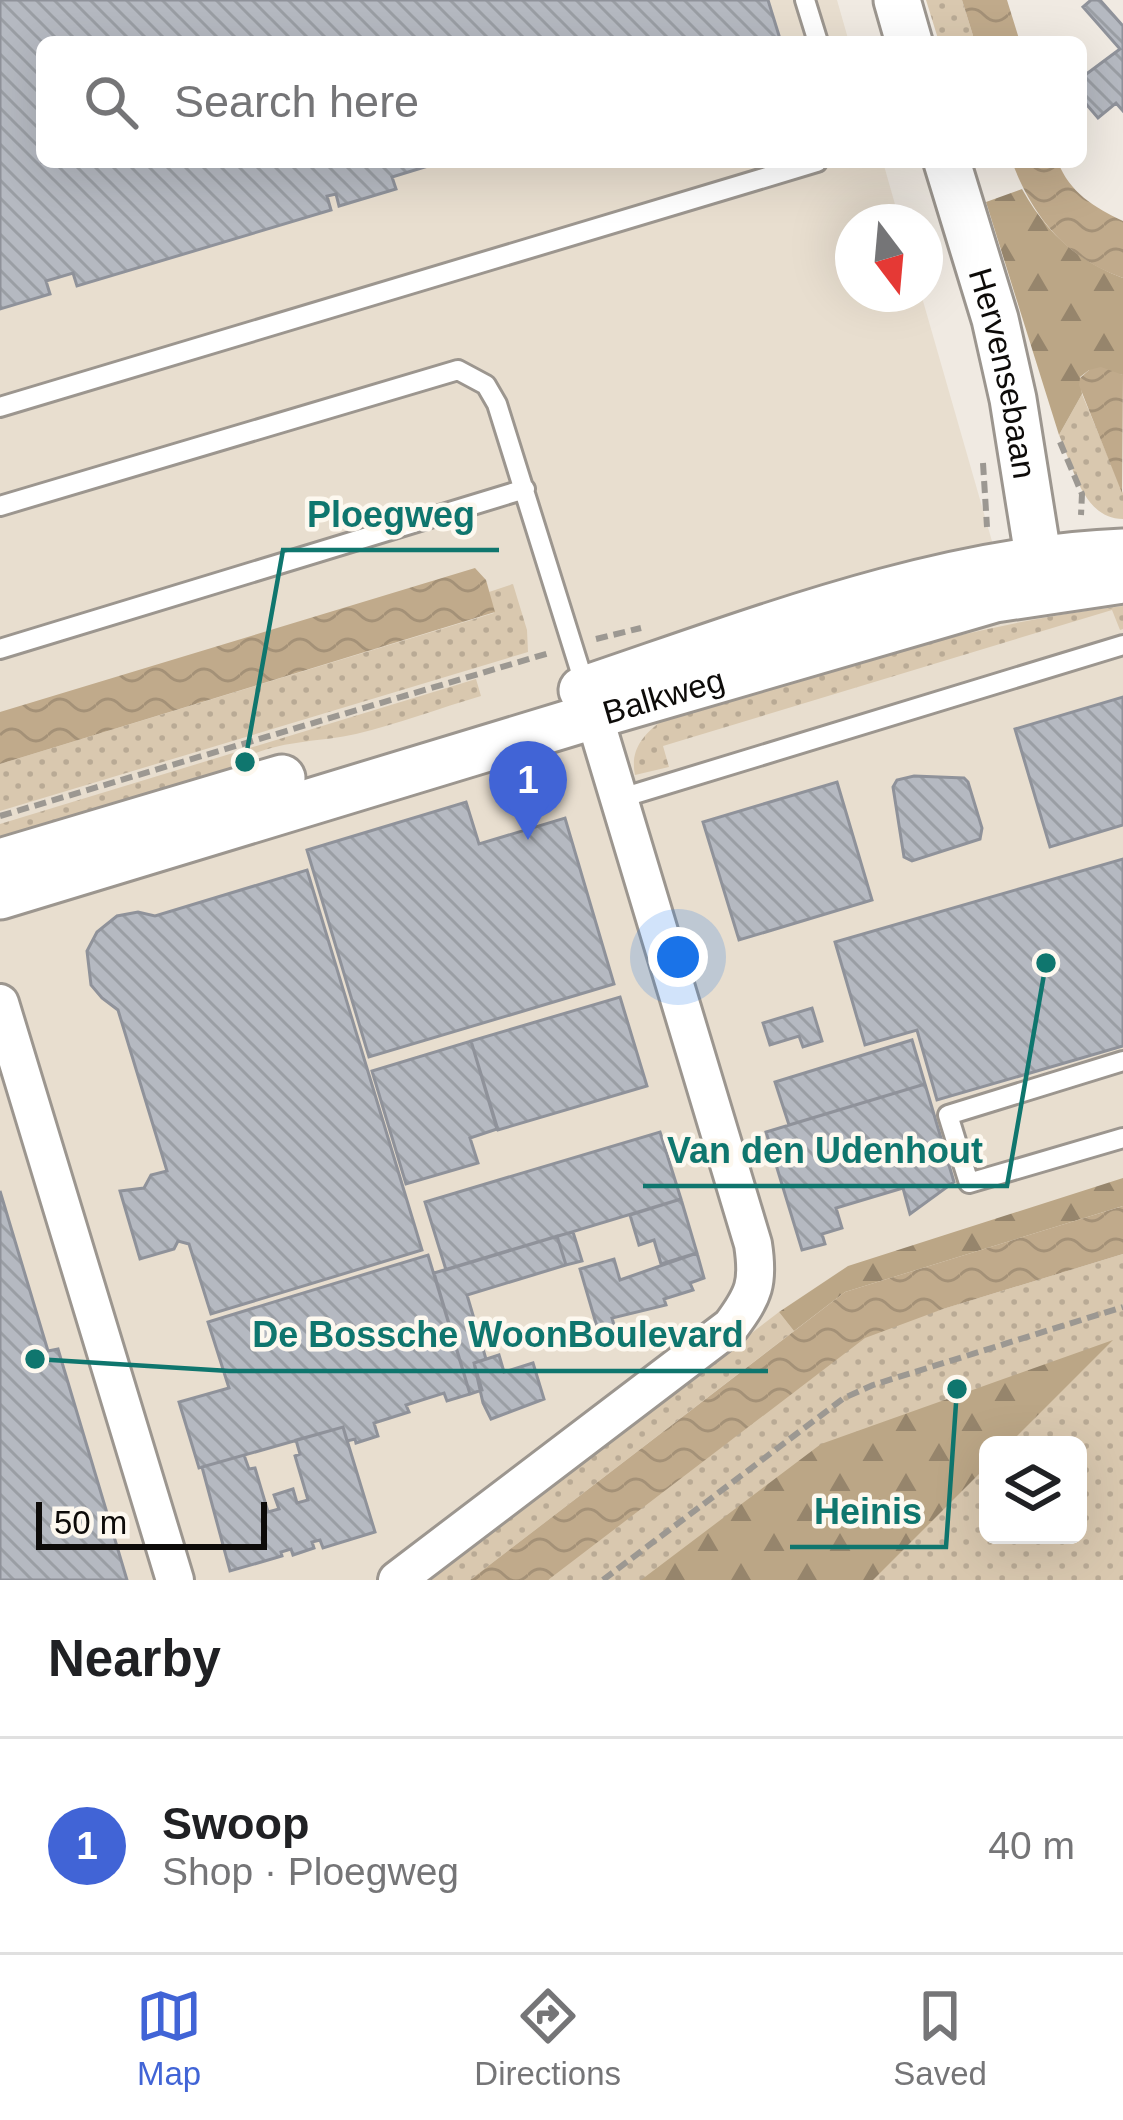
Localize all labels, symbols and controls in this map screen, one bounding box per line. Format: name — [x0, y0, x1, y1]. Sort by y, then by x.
search box — [36, 36, 1087, 168]
icon: search — [78, 69, 144, 135]
text: Search here — [174, 76, 419, 127]
north arrow — [835, 204, 943, 312]
street label: Hervensebaan — [961, 263, 1043, 481]
callout: Ploegweg — [283, 478, 499, 550]
text: Ploegweg — [307, 494, 475, 535]
street label: Balkweg — [598, 661, 729, 731]
pin: 1 — [489, 741, 567, 840]
your location — [648, 927, 708, 987]
callout: Van den Udenhout — [643, 1114, 1007, 1186]
text: Van den Udenhout — [667, 1130, 983, 1171]
callout: De Bossche WoonBoulevard — [229, 1299, 768, 1371]
text: De Bossche WoonBoulevard — [252, 1314, 744, 1355]
map controls — [979, 1436, 1087, 1544]
button: layers — [979, 1436, 1087, 1544]
callout: Heinis — [790, 1475, 946, 1547]
text: Heinis — [814, 1491, 922, 1532]
scale bar — [36, 1496, 267, 1549]
text: 50 m — [54, 1504, 127, 1541]
text: Nearby — [48, 1630, 221, 1687]
text: Swoop — [162, 1798, 309, 1849]
text: 1 — [76, 1824, 98, 1867]
text: 40 m — [988, 1824, 1075, 1867]
text: Shop · Ploegweg — [162, 1850, 459, 1893]
tab: Map — [136, 1983, 202, 2093]
tab: Directions — [474, 1983, 621, 2093]
tab: Saved — [893, 1983, 987, 2093]

